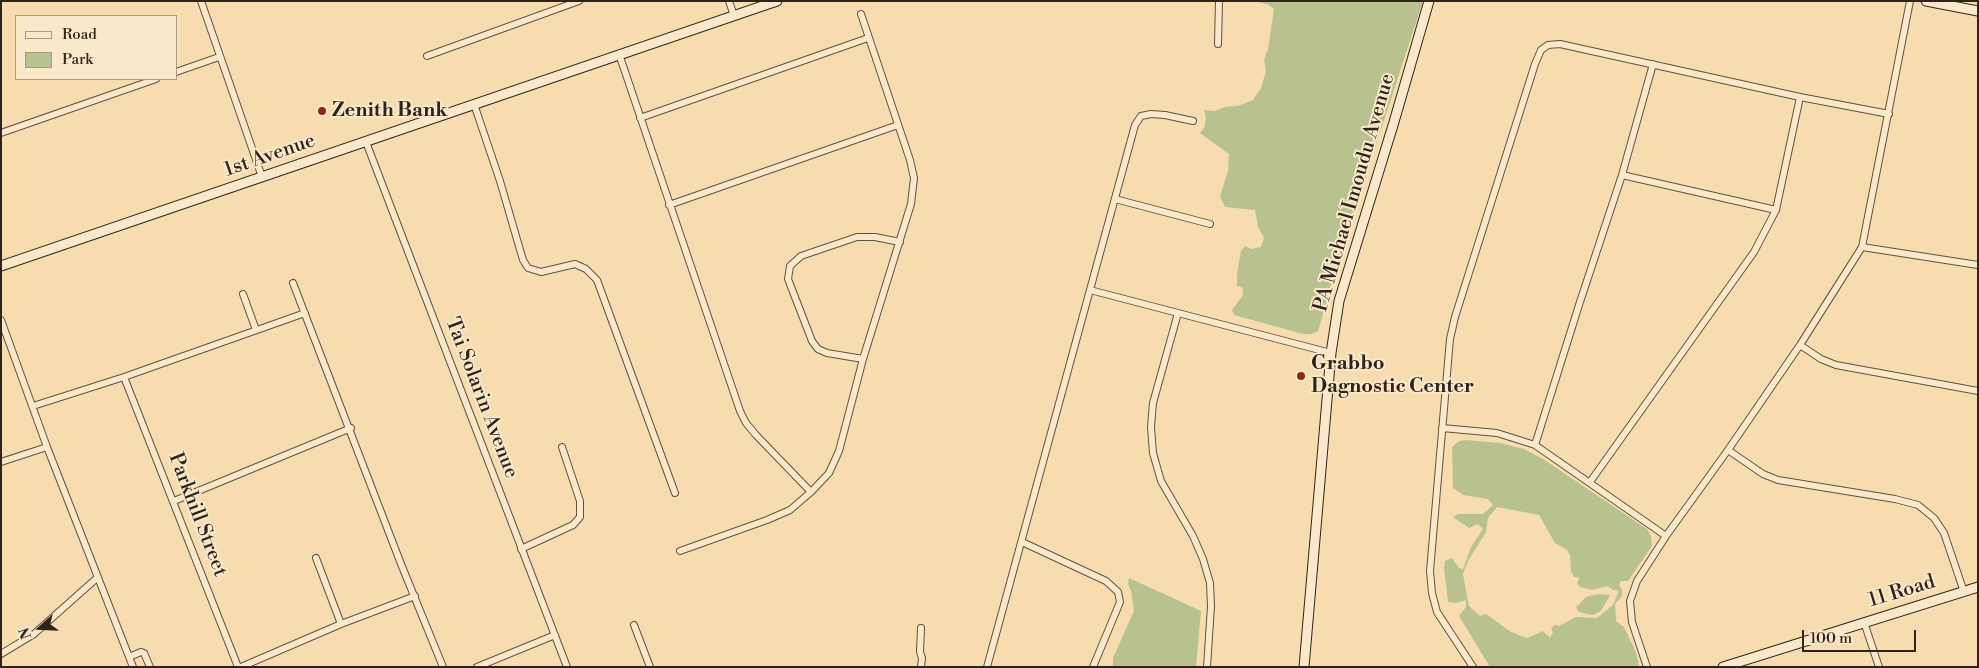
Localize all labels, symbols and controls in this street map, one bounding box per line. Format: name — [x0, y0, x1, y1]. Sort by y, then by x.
legend — [15, 15, 178, 80]
text: Road — [62, 25, 97, 44]
text: Park — [62, 50, 93, 69]
street label: PA Michael Imoudu Avenue — [1309, 71, 1401, 315]
place label: Zenith Bank — [332, 99, 448, 123]
marker: Zenith Bank — [316, 105, 328, 117]
street label: 1st Avenue — [221, 129, 319, 183]
street label: Tai Solarin Avenue — [439, 314, 523, 482]
place label: Grabbo Dagnostic Center — [1311, 352, 1474, 399]
marker: Grabbo Dagnostic Center — [1295, 370, 1307, 382]
street label: Parkhill Street — [162, 450, 232, 580]
street label: 11 Road — [1866, 571, 1938, 613]
north arrow — [15, 603, 65, 653]
scale bar — [1804, 620, 1918, 652]
text: N — [16, 625, 36, 641]
text: 100 m — [1810, 629, 1852, 648]

